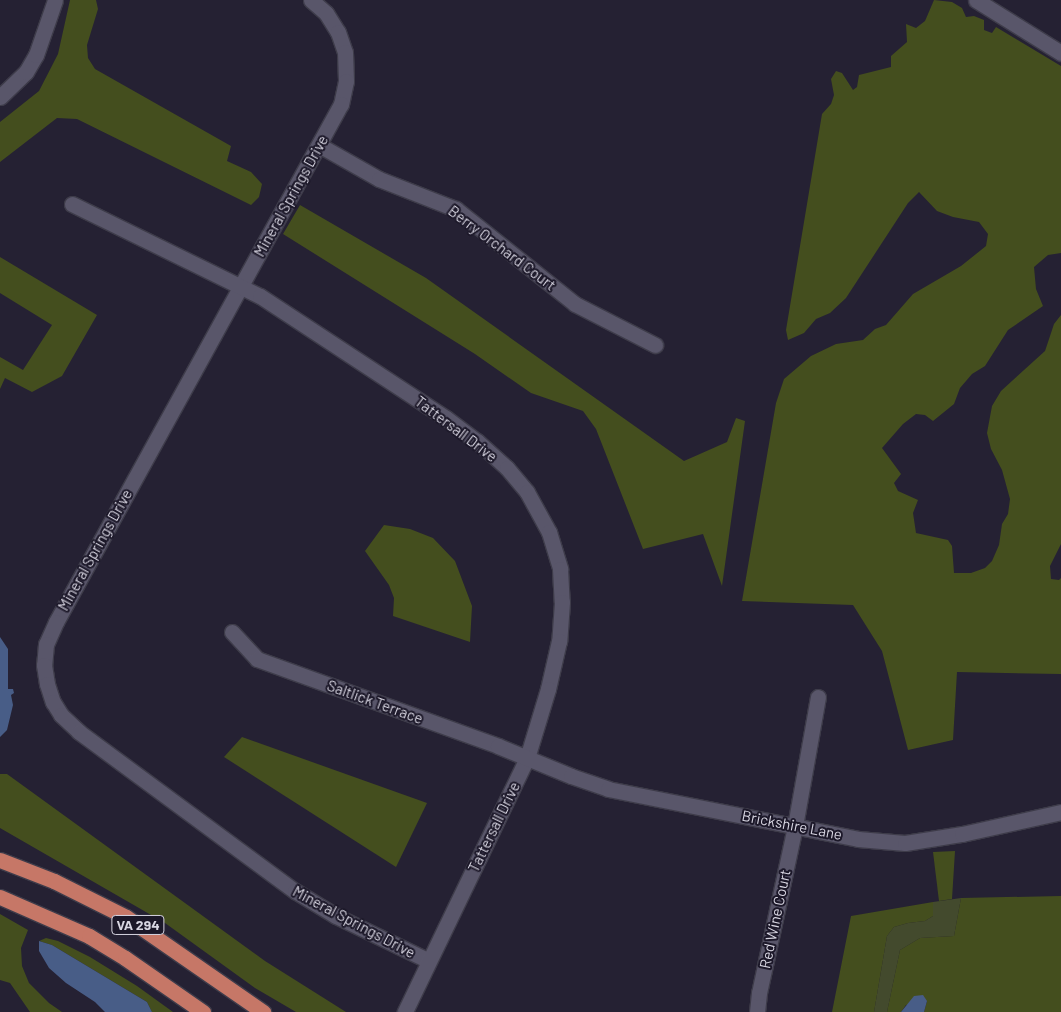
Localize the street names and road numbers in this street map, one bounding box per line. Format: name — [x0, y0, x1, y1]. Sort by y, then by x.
street label: Mineral Springs Drive — [250, 132, 332, 260]
street label: Berry Orchard Court — [445, 202, 559, 294]
street label: Tattersall Drive — [411, 392, 501, 466]
street label: Mineral Springs Drive — [54, 486, 136, 614]
street label: Saltlick Terrace — [325, 676, 425, 728]
street label: Tattersall Drive — [464, 779, 524, 875]
street label: Brickshire Lane — [740, 806, 844, 844]
street label: Red Wine Court — [756, 868, 794, 970]
street label: Mineral Springs Drive — [290, 882, 418, 962]
road number: VA 294 — [110, 914, 166, 936]

